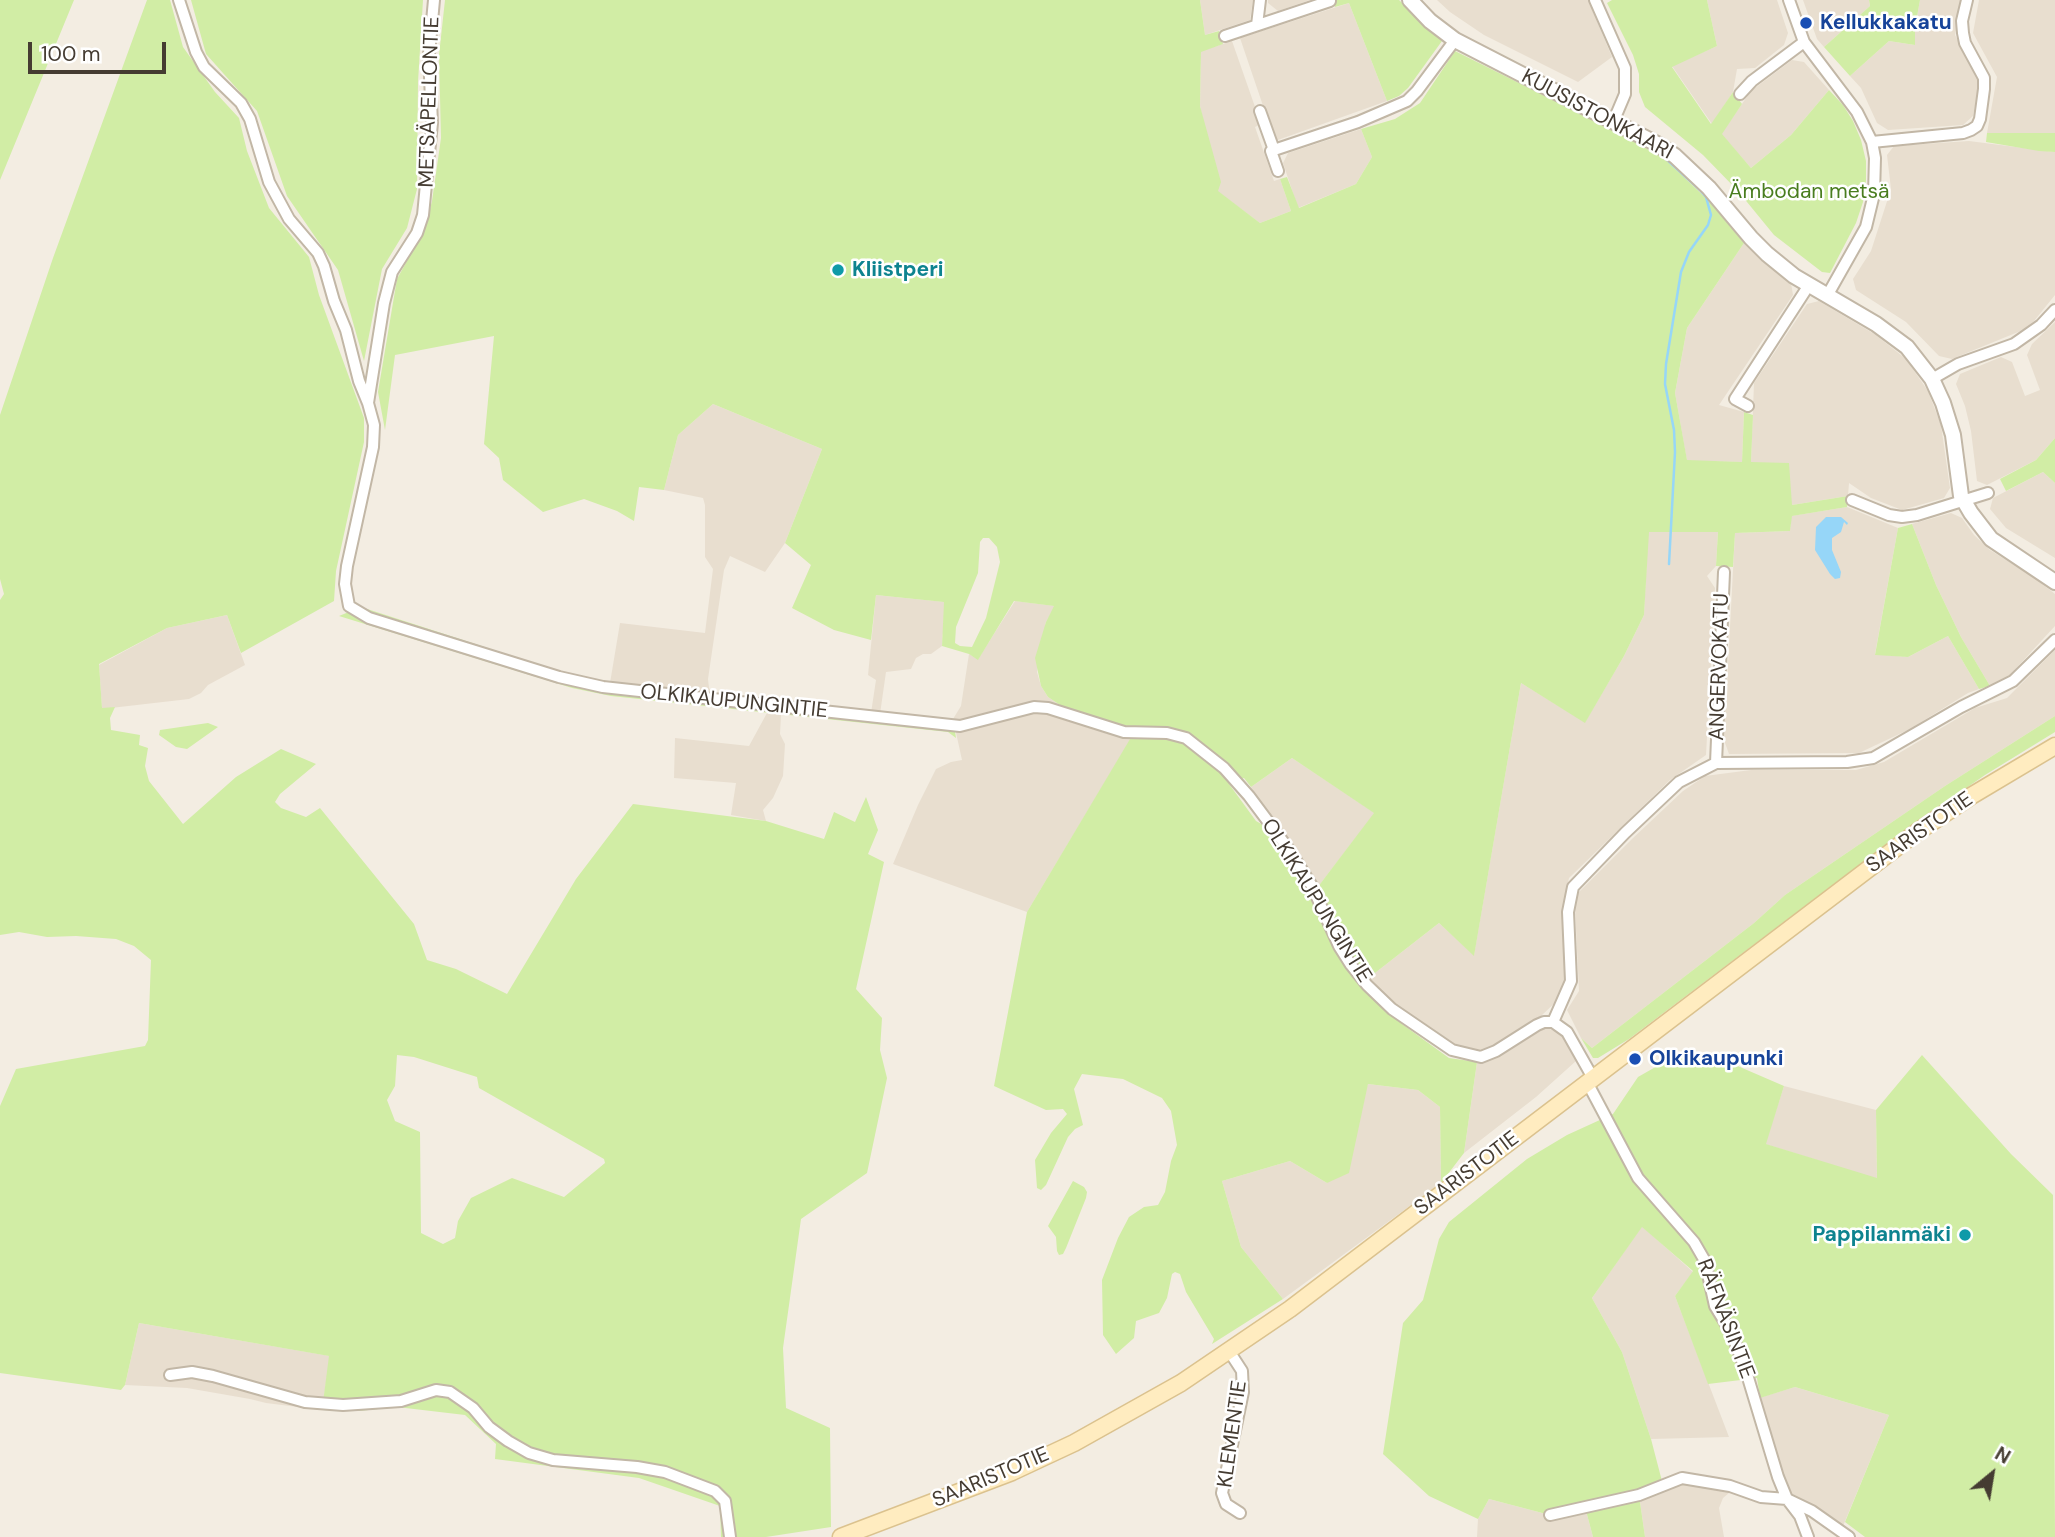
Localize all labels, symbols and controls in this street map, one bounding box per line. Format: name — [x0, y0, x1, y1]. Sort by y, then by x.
place label: Kellukkakatu — [1820, 10, 1952, 36]
marker: Kellukkakatu — [1798, 15, 1814, 31]
street label: METSÄPELLONTIE — [414, 16, 446, 188]
scale bar — [32, 28, 170, 72]
text: 100 m — [41, 40, 101, 68]
street label: KUUSISTONKAARI — [1517, 64, 1677, 166]
park label: Ämbodan metsä — [1729, 179, 1889, 205]
place label: Kliistperi — [852, 257, 944, 283]
marker: Kliistperi — [830, 262, 846, 278]
street label: ANGERVOKATU — [1705, 593, 1735, 741]
street label: OLKIKAUPUNGINTIE — [639, 680, 829, 724]
street label: SAARISTOTIE — [1862, 787, 1978, 879]
street label: OLKIKAUPUNGINTIE — [1255, 815, 1377, 987]
place label: Olkikaupunki — [1649, 1046, 1783, 1072]
marker: Olkikaupunki — [1627, 1051, 1643, 1067]
street label: SAARISTOTIE — [1410, 1127, 1524, 1221]
place label: Pappilanmäki — [1812, 1222, 1951, 1248]
marker: Pappilanmäki — [1957, 1227, 1973, 1243]
street label: RÄFNÄSINTIE — [1691, 1256, 1759, 1382]
street label: KLEMENTIE — [1213, 1379, 1253, 1489]
north arrow — [1957, 1439, 2027, 1509]
text: N — [1990, 1441, 2015, 1470]
street label: SAARISTOTIE — [929, 1442, 1053, 1514]

